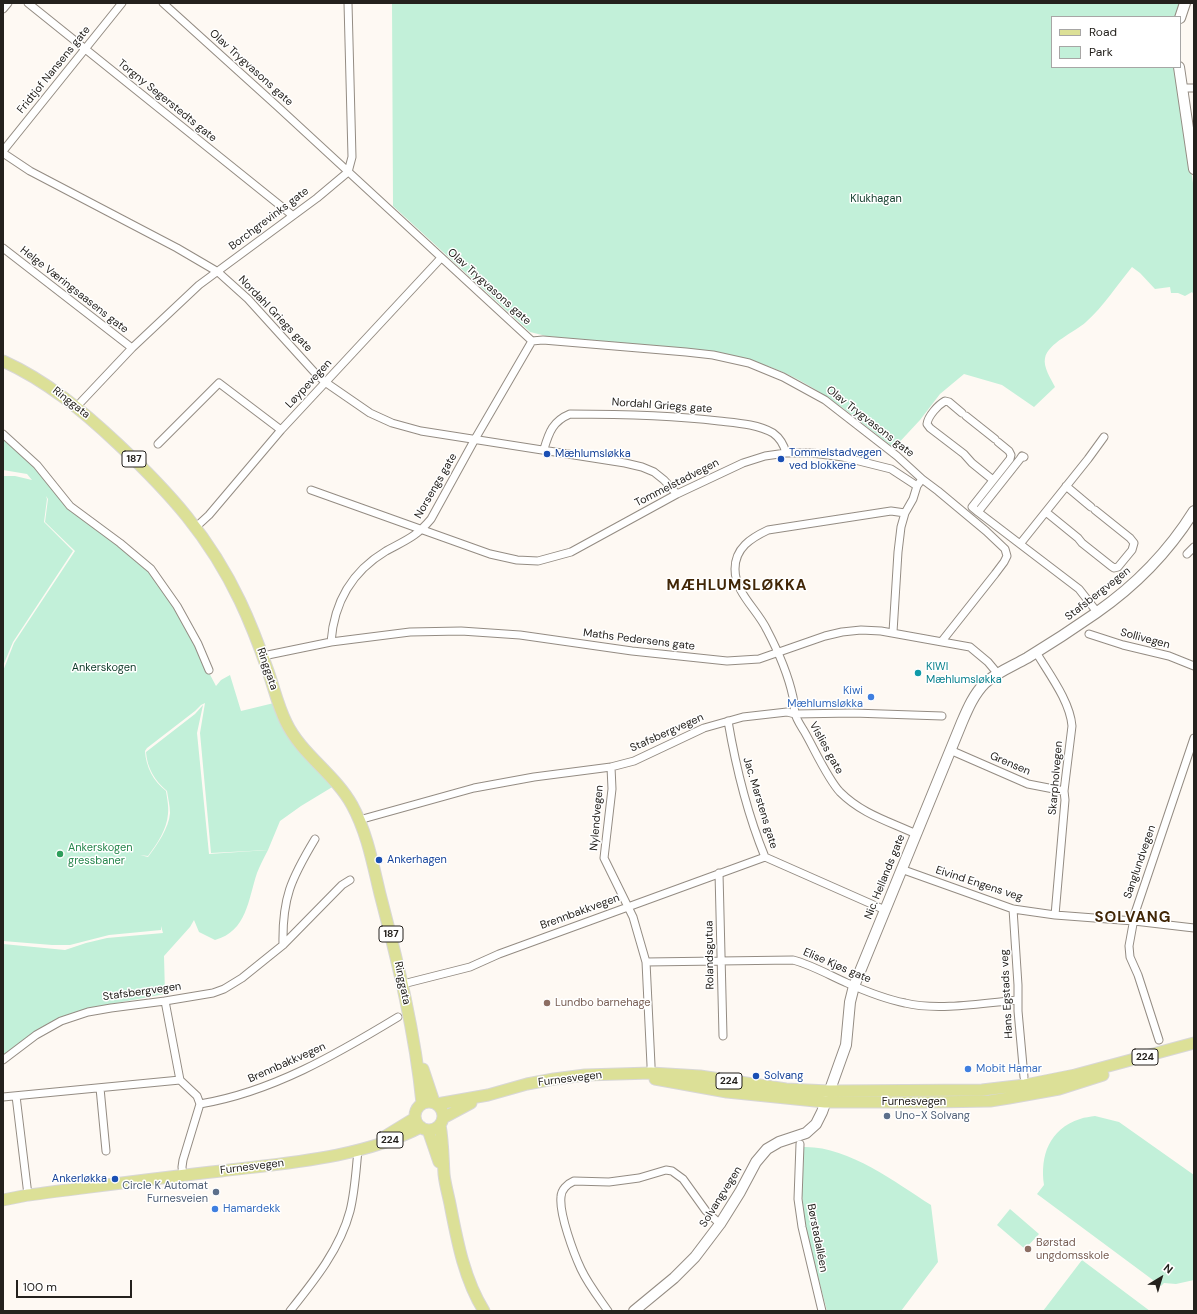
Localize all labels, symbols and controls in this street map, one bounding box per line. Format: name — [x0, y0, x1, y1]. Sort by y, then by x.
legend — [1051, 16, 1181, 68]
street label: Fridtjof Nansens gate — [15, 24, 93, 116]
text: Road — [1089, 24, 1117, 40]
street label: Olav Trygvasons gate — [207, 27, 295, 109]
text: Park — [1089, 44, 1113, 60]
street label: Torgny Segerstedts gate — [115, 57, 219, 145]
street label: Borchgrevinks gate — [227, 185, 311, 253]
park label: Klukhagan — [850, 192, 902, 206]
street label: Helge Væringsaasens gate — [17, 244, 131, 336]
street label: Olav Trygvasons gate — [445, 246, 533, 328]
street label: Nordahl Griegs gate — [235, 273, 315, 355]
street label: Løypevegen — [283, 357, 335, 411]
street label: Ringgata — [50, 384, 92, 422]
street label: Olav Trygvasons gate — [823, 384, 917, 460]
street label: Nordahl Griegs gate — [611, 396, 713, 416]
place label: Tommelstadvegen ved blokkene — [789, 446, 882, 472]
place label: Mæhlumsløkka — [555, 447, 631, 461]
marker: Mæhlumsløkka — [542, 449, 552, 459]
road number: 187 — [122, 451, 146, 467]
street label: Norsengs gate — [412, 451, 460, 521]
marker: Tommelstadvegen ved blokkene — [776, 454, 786, 464]
street label: Tommelstadvegen — [633, 456, 721, 510]
street label: Stafsbergvegen — [1063, 564, 1133, 624]
district label: MÆHLUMSLØKKA — [667, 577, 807, 595]
street label: Sollivegen — [1119, 626, 1171, 652]
street label: Maths Pedersens gate — [582, 627, 696, 653]
street label: Ringgata — [254, 646, 280, 692]
place label: KIWI Mæhlumsløkka — [926, 660, 1002, 686]
park label: Ankerskogen — [72, 661, 136, 675]
marker: KIWI Mæhlumsløkka — [913, 668, 923, 678]
place label: Kiwi Mæhlumsløkka — [787, 684, 863, 710]
marker: Kiwi Mæhlumsløkka — [866, 692, 876, 702]
street label: Stafsbergvegen — [628, 711, 706, 755]
street label: Vislies gate — [806, 720, 846, 776]
street label: Skarpholvegen — [1046, 740, 1066, 816]
street label: Grensen — [988, 750, 1032, 778]
street label: Jac. Marstens gate — [740, 756, 780, 850]
street label: Nylendvegen — [588, 785, 606, 851]
street label: Sanglundvegen — [1121, 823, 1159, 901]
street label: Nic. Hellands gate — [862, 833, 908, 921]
place label: Ankerskogen gressbaner — [68, 841, 133, 867]
marker: Ankerskogen gressbaner — [55, 849, 65, 859]
place label: Ankerhagen — [387, 853, 447, 867]
marker: Ankerhagen — [374, 855, 384, 865]
street label: Eivind Engens veg — [934, 864, 1024, 904]
street label: Brennbakkvegen — [538, 892, 622, 932]
district label: SOLVANG — [1095, 909, 1171, 927]
street label: Rolandsgutua — [703, 920, 717, 990]
road number: 187 — [379, 926, 403, 942]
street label: Elise Kjøs gate — [801, 946, 873, 986]
street label: Hans Egstads veg — [998, 949, 1016, 1039]
street label: Ringgata — [391, 960, 413, 1006]
street label: Stafsbergvegen — [102, 980, 182, 1004]
place label: Lundbo barnehage — [555, 996, 651, 1010]
marker: Lundbo barnehage — [542, 998, 552, 1008]
street label: Brennbakkvegen — [246, 1040, 328, 1086]
road number: 224 — [1132, 1049, 1158, 1065]
place label: Mobit Hamar — [976, 1062, 1042, 1076]
marker: Mobit Hamar — [963, 1064, 973, 1074]
street label: Furnesvegen — [537, 1069, 603, 1089]
place label: Solvang — [764, 1069, 803, 1083]
marker: Solvang — [751, 1071, 761, 1081]
road number: 224 — [716, 1073, 742, 1089]
street label: Furnesvegen — [882, 1095, 946, 1109]
place label: Uno-X Solvang — [895, 1109, 970, 1123]
marker: Uno-X Solvang — [882, 1111, 892, 1121]
road number: 224 — [377, 1132, 403, 1148]
street label: Furnesvegen — [219, 1157, 285, 1177]
street label: Solvangvegen — [697, 1164, 745, 1230]
place label: Ankerløkka — [52, 1172, 107, 1186]
marker: Ankerløkka — [110, 1174, 120, 1184]
place label: Circle K Automat Furnesveien — [122, 1179, 208, 1205]
marker: Circle K Automat Furnesveien — [211, 1187, 221, 1197]
place label: Hamardekk — [223, 1202, 280, 1216]
street label: Børstadalléen — [804, 1203, 830, 1273]
marker: Hamardekk — [210, 1204, 220, 1214]
place label: Børstad ungdomsskole — [1036, 1236, 1109, 1262]
marker: Børstad ungdomsskole — [1023, 1244, 1033, 1254]
north arrow — [1141, 1258, 1181, 1298]
text: N — [1161, 1261, 1176, 1277]
scale bar — [18, 1272, 134, 1298]
text: 100 m — [23, 1279, 57, 1295]

